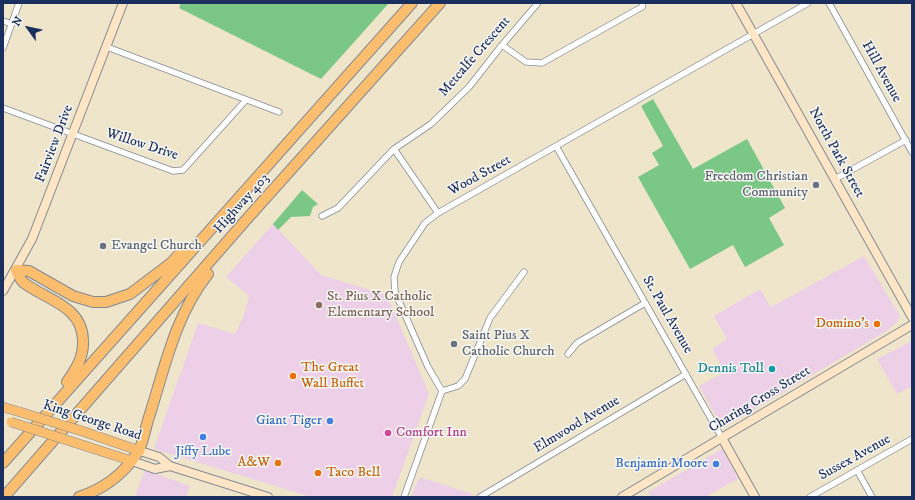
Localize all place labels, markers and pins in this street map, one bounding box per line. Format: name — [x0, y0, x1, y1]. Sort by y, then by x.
place label: Freedom Christian Community — [704, 169, 808, 202]
marker: Freedom Christian Community — [811, 180, 821, 190]
place label: Evangel Church — [111, 238, 202, 254]
marker: Evangel Church — [98, 241, 108, 251]
place label: St. Pius X Catholic Elementary School — [327, 289, 434, 322]
marker: St. Pius X Catholic Elementary School — [314, 300, 324, 310]
place label: Domino's — [815, 316, 869, 332]
marker: Domino's — [872, 319, 882, 329]
place label: Saint Pius X Catholic Church — [462, 328, 554, 360]
marker: Saint Pius X Catholic Church — [449, 339, 459, 349]
place label: The Great Wall Buffet — [301, 360, 364, 392]
place label: Dennis Toll — [698, 361, 764, 377]
marker: Dennis Toll — [767, 364, 777, 374]
marker: The Great Wall Buffet — [288, 371, 298, 381]
place label: Giant Tiger — [256, 413, 322, 429]
marker: Giant Tiger — [325, 416, 335, 426]
place label: Comfort Inn — [396, 425, 467, 441]
marker: Comfort Inn — [383, 428, 393, 438]
marker: Jiffy Lube — [198, 432, 208, 442]
place label: Jiffy Lube — [175, 444, 231, 460]
place label: A&W — [238, 455, 270, 471]
place label: Benjamin Moore — [615, 456, 708, 472]
marker: A&W — [273, 458, 283, 468]
marker: Benjamin Moore — [711, 459, 721, 469]
place label: Taco Bell — [326, 465, 380, 481]
marker: Taco Bell — [313, 468, 323, 478]

